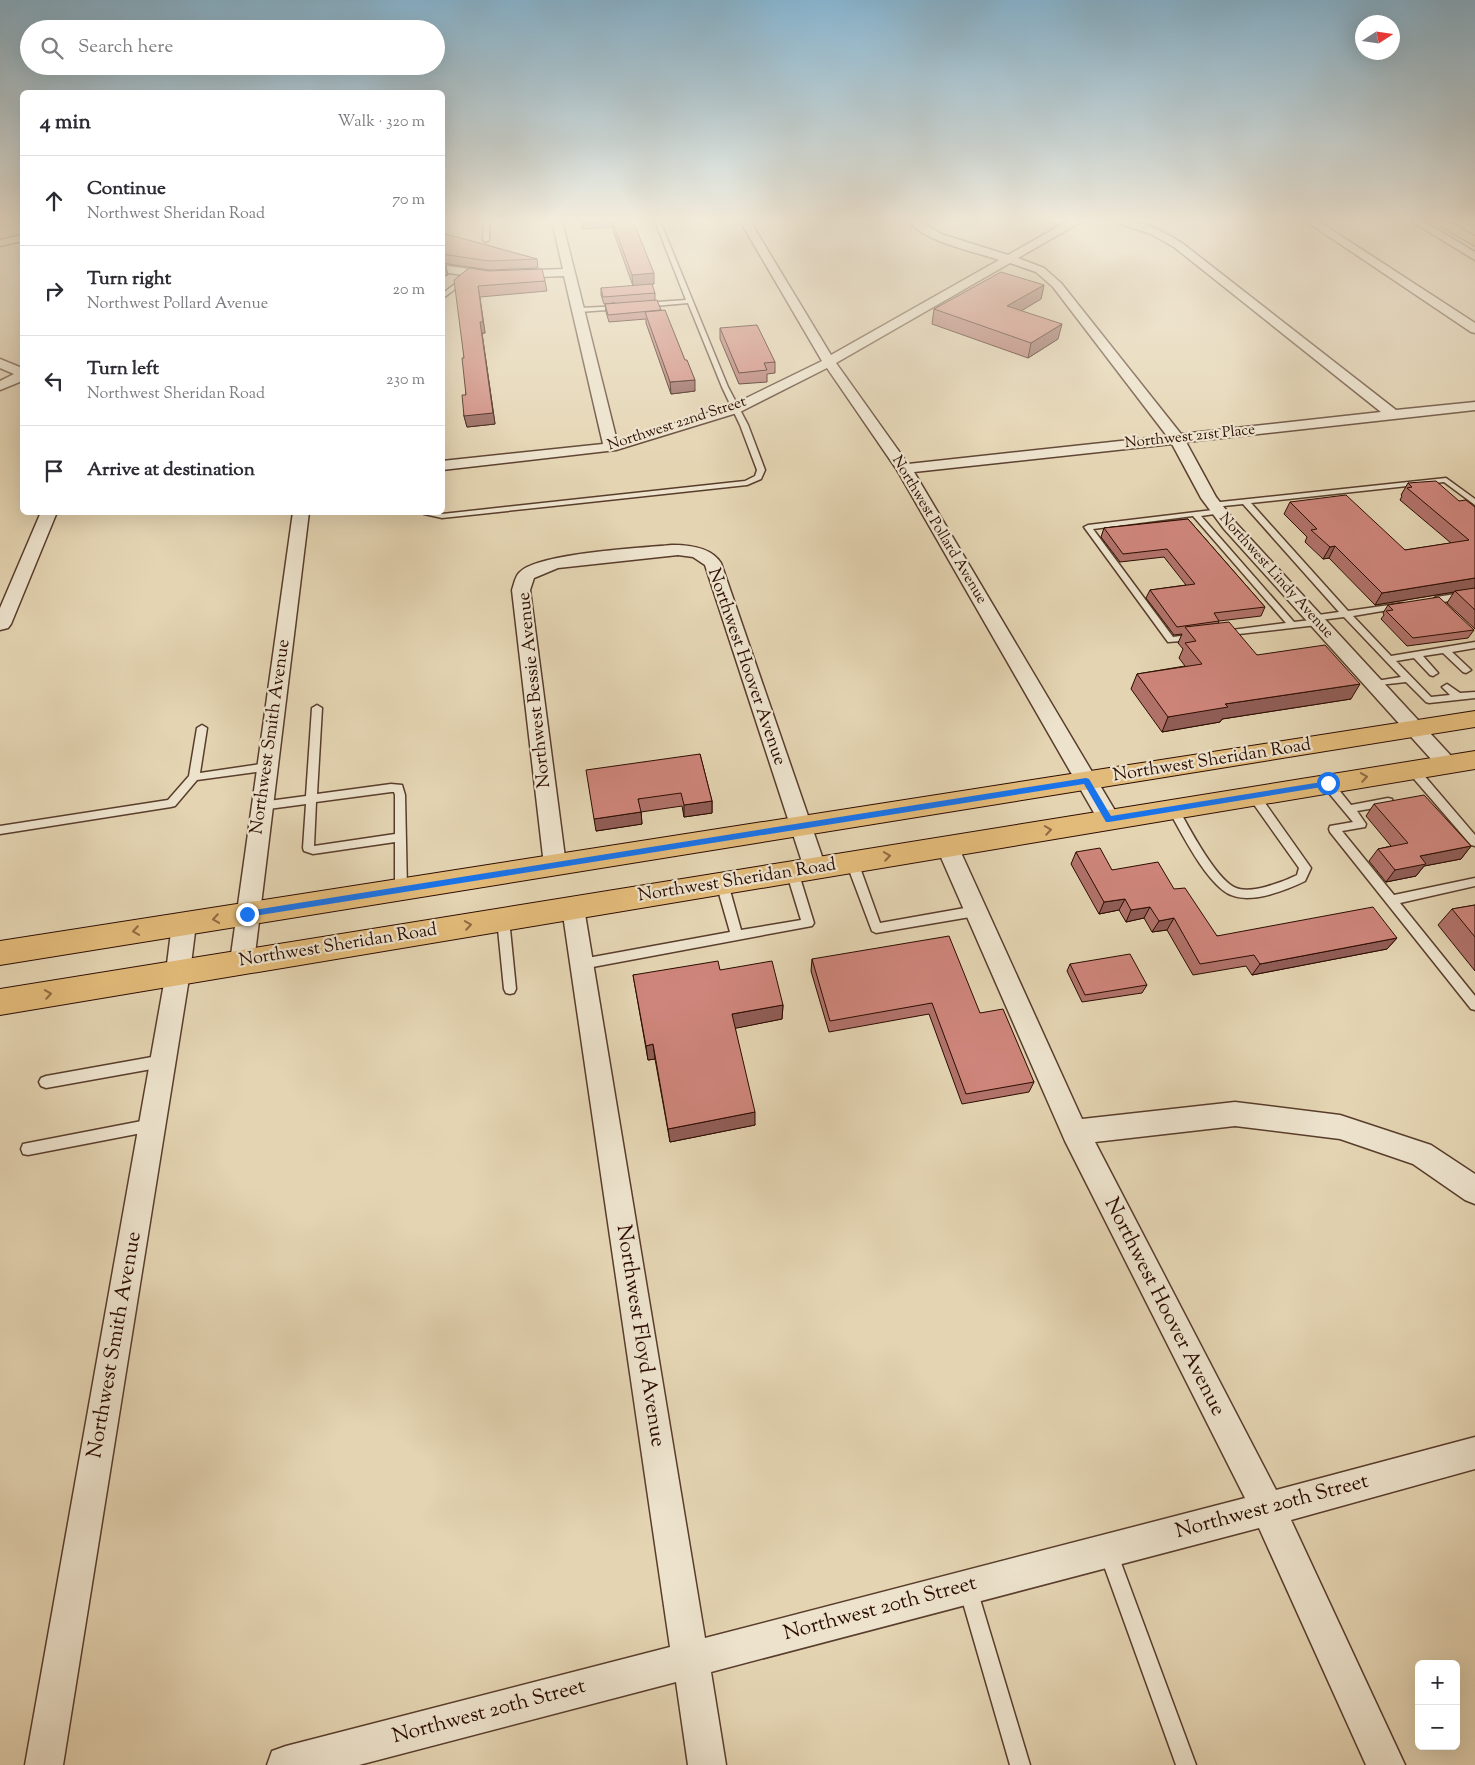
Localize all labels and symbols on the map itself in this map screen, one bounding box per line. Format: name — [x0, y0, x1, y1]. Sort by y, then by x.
north arrow — [1355, 15, 1400, 60]
street label: Northwest 22nd Street — [605, 392, 749, 456]
street label: Northwest 21st Place — [1124, 420, 1256, 454]
street label: Northwest Pollard Avenue — [886, 452, 992, 608]
street label: Northwest Lindy Avenue — [1214, 509, 1338, 643]
street label: Northwest Hoover Avenue — [700, 565, 792, 769]
street label: Northwest Bessie Avenue — [512, 591, 558, 789]
street label: Northwest Smith Avenue — [244, 638, 298, 836]
street label: Northwest Sheridan Road — [1111, 732, 1313, 790]
route start — [1317, 772, 1340, 795]
one-way arrow — [1359, 773, 1368, 783]
one-way arrow — [1043, 825, 1052, 835]
one-way arrow — [884, 851, 892, 862]
street label: Northwest Sheridan Road — [636, 852, 838, 910]
route end — [236, 903, 259, 926]
one-way arrow — [211, 913, 219, 924]
street label: Northwest Sheridan Road — [237, 917, 439, 975]
one-way arrow — [464, 920, 472, 930]
one-way arrow — [132, 926, 141, 936]
one-way arrow — [44, 989, 52, 999]
street label: Northwest Hoover Avenue — [1096, 1193, 1232, 1421]
street label: Northwest Floyd Avenue — [608, 1223, 672, 1449]
street label: Northwest Smith Avenue — [80, 1229, 150, 1461]
street label: Northwest 20th Street — [1172, 1467, 1372, 1547]
street label: Northwest 20th Street — [780, 1569, 980, 1649]
street label: Northwest 20th Street — [389, 1672, 589, 1752]

